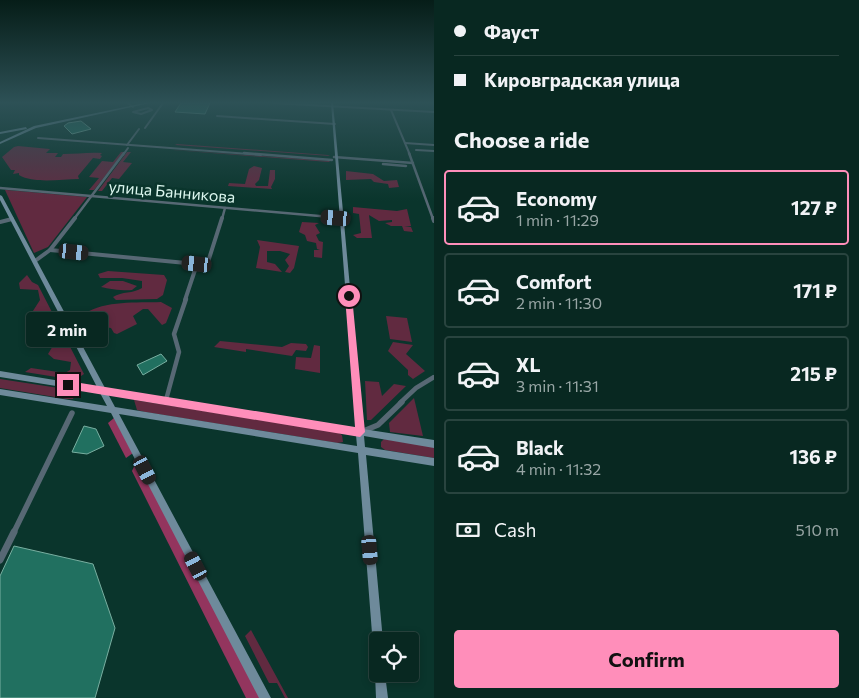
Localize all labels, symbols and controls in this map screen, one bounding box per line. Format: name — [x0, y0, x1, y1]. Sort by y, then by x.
text: Фауст — [484, 20, 539, 43]
text: Кировградская улица — [484, 68, 680, 91]
text: Choose a ride — [454, 126, 589, 153]
street label: улица Банникова — [108, 176, 236, 206]
icon: car — [456, 185, 501, 230]
text: Economy — [516, 187, 597, 210]
text: 127 ₽ — [791, 196, 837, 219]
car — [320, 209, 351, 227]
text: 1 min · 11:29 — [516, 210, 599, 229]
car — [58, 243, 89, 261]
car — [181, 255, 212, 273]
icon: car — [456, 268, 501, 313]
text: Comfort — [516, 270, 592, 293]
text: 171 ₽ — [793, 279, 837, 302]
route start — [338, 285, 360, 307]
text: 2 min · 11:30 — [516, 293, 602, 312]
callout: 2 min — [27, 312, 109, 348]
text: 2 min — [47, 320, 87, 339]
icon: car — [456, 351, 501, 396]
text: XL — [516, 353, 541, 376]
text: 215 ₽ — [790, 362, 837, 385]
route end — [57, 374, 79, 396]
text: 3 min · 11:31 — [516, 376, 599, 395]
icon: car — [456, 434, 501, 479]
text: Black — [516, 436, 564, 459]
text: 136 ₽ — [789, 445, 837, 468]
car — [131, 453, 158, 487]
text: 4 min · 11:32 — [516, 459, 601, 478]
icon: cash — [454, 516, 482, 544]
text: Cash — [494, 518, 536, 541]
text: 510 m — [796, 520, 839, 539]
car — [361, 534, 378, 566]
car — [182, 549, 209, 583]
button: Confirm — [454, 630, 839, 688]
map controls — [369, 632, 419, 682]
button: locate — [369, 632, 419, 682]

